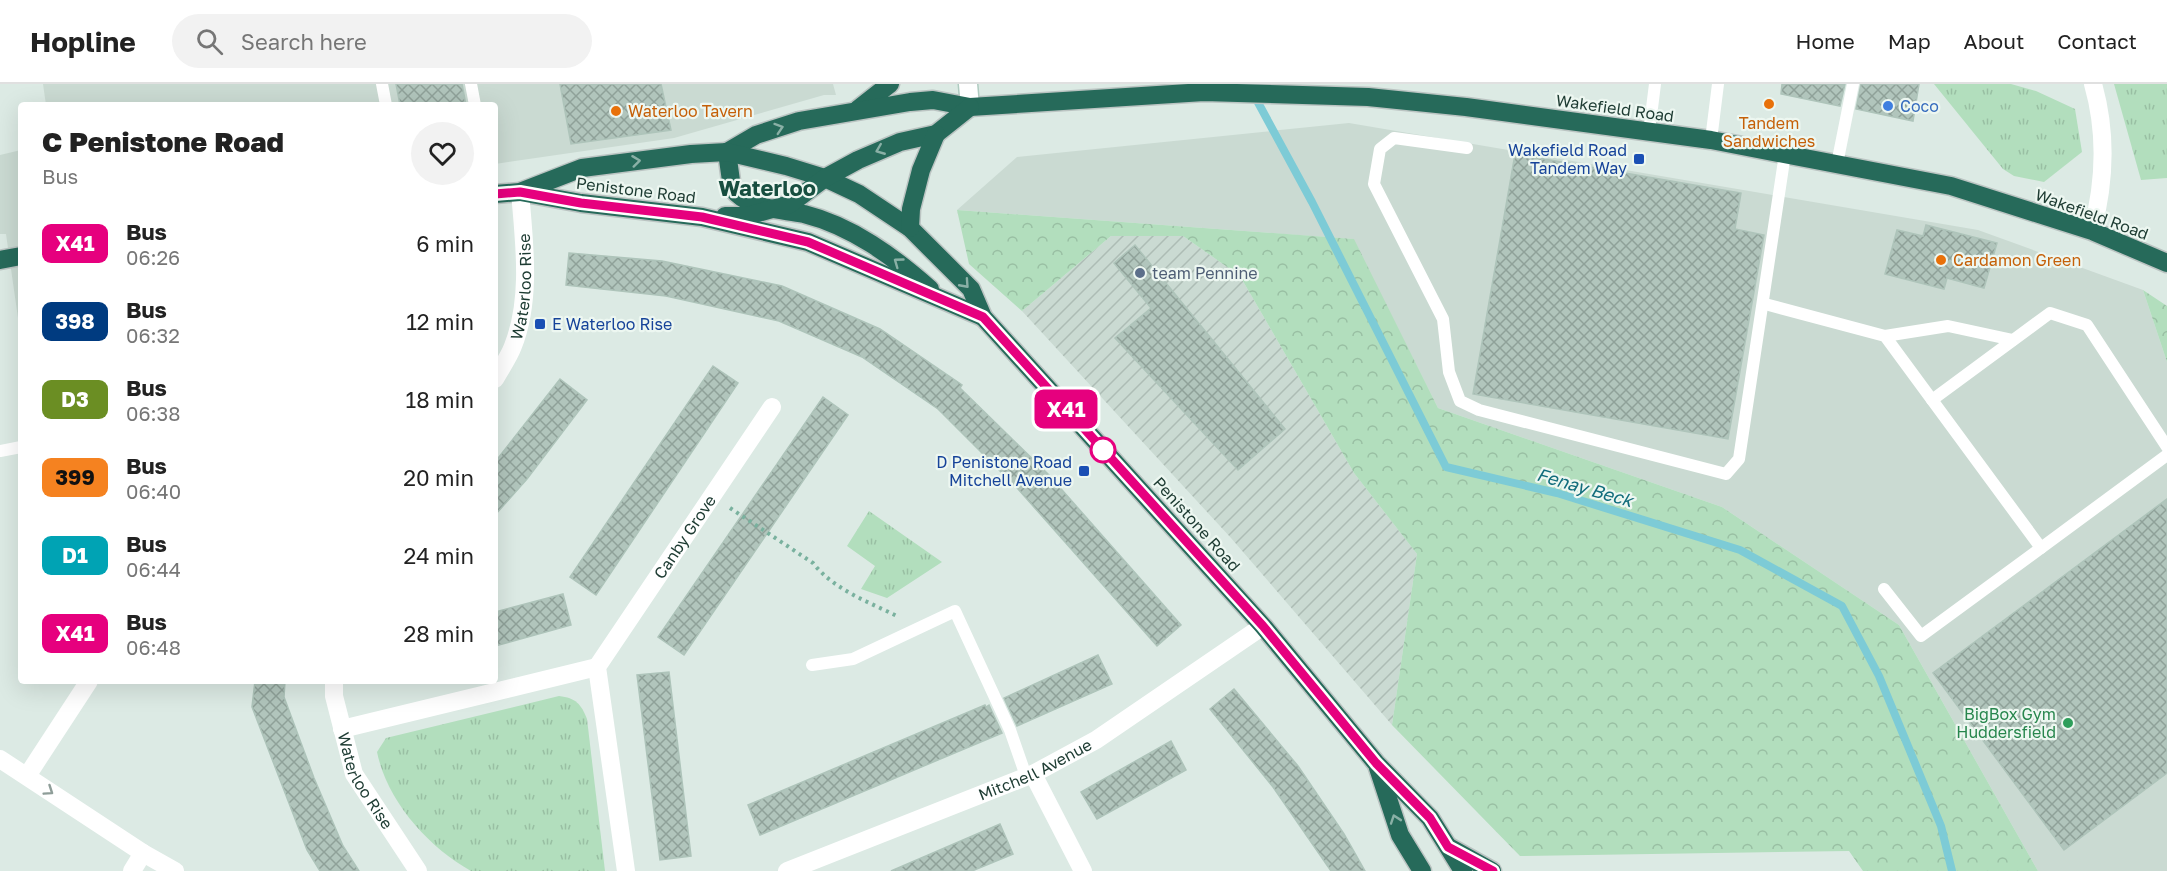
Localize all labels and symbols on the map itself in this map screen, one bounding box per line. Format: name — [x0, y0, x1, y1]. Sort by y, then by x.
street label: Wakefield Road — [1555, 90, 1675, 126]
place label: Coco — [1900, 96, 1939, 116]
marker: Tandem Sandwiches — [1762, 97, 1776, 111]
marker: Coco — [1881, 99, 1895, 113]
place label: Waterloo Tavern — [628, 101, 753, 121]
marker: Waterloo Tavern — [609, 104, 623, 118]
place label: Tandem Sandwiches — [1723, 113, 1815, 151]
one-way arrow — [773, 122, 784, 135]
place label: Wakefield Road Tandem Way — [1508, 140, 1627, 178]
one-way arrow — [876, 143, 887, 155]
marker: Wakefield Road Tandem Way — [1632, 152, 1646, 166]
one-way arrow — [632, 155, 641, 167]
street label: Penistone Road — [575, 173, 697, 207]
district label: Waterloo — [718, 174, 816, 201]
street label: Wakefield Road — [2033, 184, 2151, 244]
street label: Waterloo Rise — [506, 233, 535, 342]
place label: Cardamon Green — [1953, 250, 2081, 270]
marker: Cardamon Green — [1934, 253, 1948, 267]
one-way arrow — [893, 259, 904, 270]
place label: team Pennine — [1152, 263, 1258, 283]
marker: team Pennine — [1133, 266, 1147, 280]
one-way arrow — [958, 278, 969, 289]
place label: E Waterloo Rise — [552, 314, 672, 334]
marker: E Waterloo Rise — [533, 317, 547, 331]
line badge: X41 — [1032, 390, 1100, 428]
unlabelled marker — [1090, 437, 1116, 463]
place label: D Penistone Road Mitchell Avenue — [936, 452, 1072, 490]
water label: Fenay Beck — [1534, 463, 1637, 512]
marker: D Penistone Road Mitchell Avenue — [1077, 464, 1091, 478]
street label: Penistone Road — [1149, 473, 1245, 575]
street label: Canby Grove — [649, 491, 720, 583]
place label: BigBox Gym Huddersfield — [1956, 704, 2056, 742]
marker: BigBox Gym Huddersfield — [2061, 716, 2075, 730]
street label: Waterloo Rise — [334, 730, 398, 833]
street label: Mitchell Avenue — [975, 734, 1095, 805]
one-way arrow — [42, 784, 53, 795]
one-way arrow — [1390, 814, 1402, 825]

